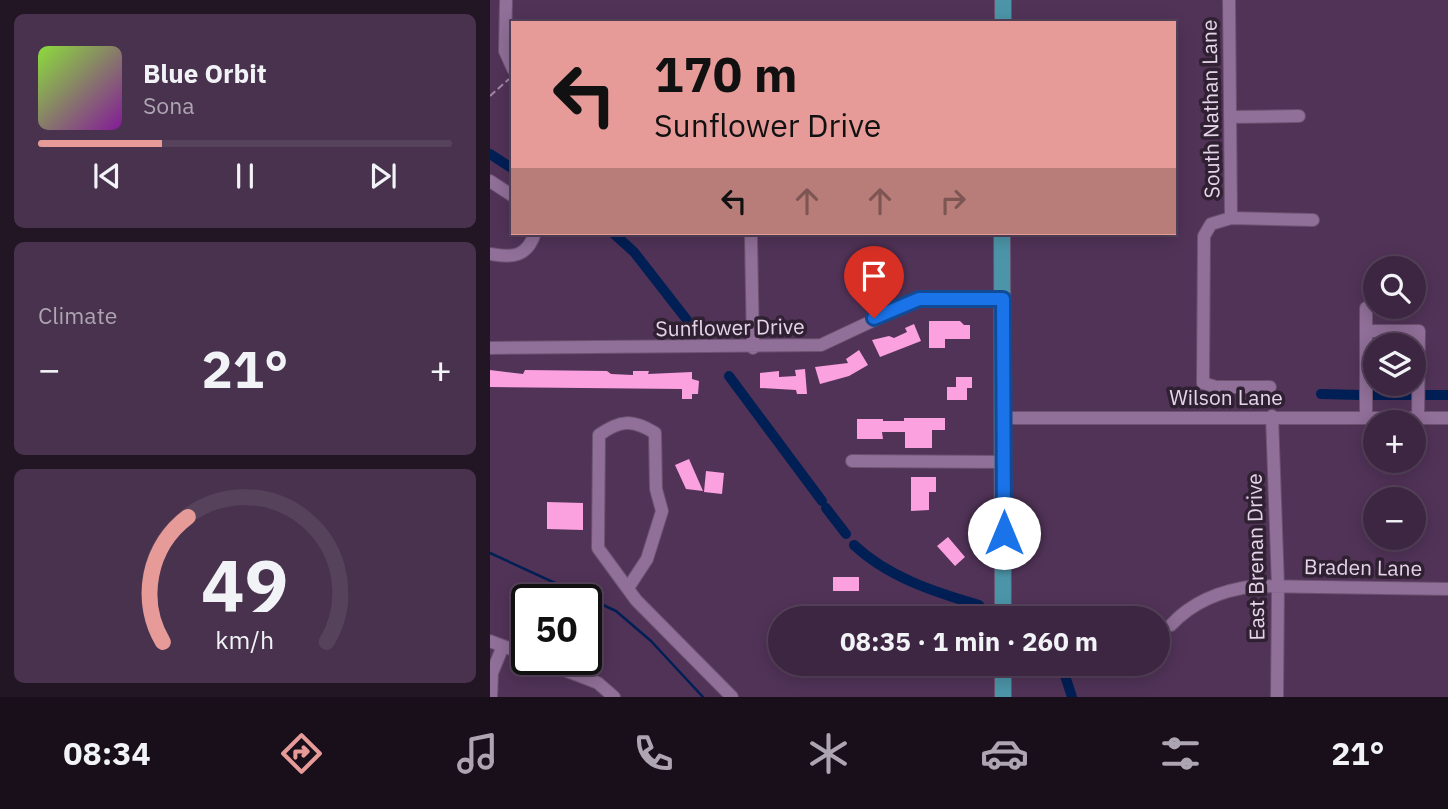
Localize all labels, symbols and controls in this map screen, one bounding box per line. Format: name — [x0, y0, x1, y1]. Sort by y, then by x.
street label: South Nathan Lane — [1194, 19, 1226, 199]
text: 170 m — [654, 42, 798, 105]
icon: left — [539, 49, 630, 140]
text: Blue Orbit — [143, 56, 267, 90]
text: Sona — [143, 90, 195, 120]
text: Sunflower Drive — [654, 104, 881, 146]
icon: previous — [88, 157, 126, 195]
icon: pause — [226, 157, 264, 195]
icon: next — [364, 157, 402, 195]
icon: left — [715, 182, 753, 220]
icon: ahead — [788, 182, 826, 220]
icon: ahead — [861, 182, 899, 220]
icon: right — [934, 182, 972, 220]
pin — [844, 246, 904, 318]
map controls — [1363, 256, 1426, 550]
button: search — [1363, 256, 1426, 319]
icon: arrive — [855, 257, 893, 295]
text: Climate — [38, 300, 117, 330]
street label: Sunflower Drive — [655, 312, 805, 342]
button: layers — [1363, 333, 1426, 396]
text: 21° — [202, 335, 288, 402]
text: − — [38, 344, 61, 393]
text: + — [429, 344, 452, 393]
street label: Wilson Lane — [1169, 383, 1283, 411]
button: + — [1363, 410, 1426, 473]
street label: East Brenan Drive — [1240, 473, 1270, 641]
button: − — [1363, 487, 1426, 550]
position arrow — [967, 496, 1041, 570]
text: 49 — [201, 538, 289, 633]
street label: Braden Lane — [1304, 552, 1422, 582]
speed limit sign: 50 — [511, 584, 602, 675]
text: km/h — [216, 623, 274, 656]
text: 08:35 · 1 min · 260 m — [840, 624, 1098, 658]
icon: directions — [277, 729, 326, 778]
icon: music — [453, 729, 502, 778]
icon: phone — [629, 729, 678, 778]
icon: climate — [804, 729, 853, 778]
icon: car — [980, 729, 1029, 778]
icon: filters — [1156, 729, 1205, 778]
text: 08:34 — [63, 732, 151, 774]
text: 21° — [1331, 732, 1385, 774]

